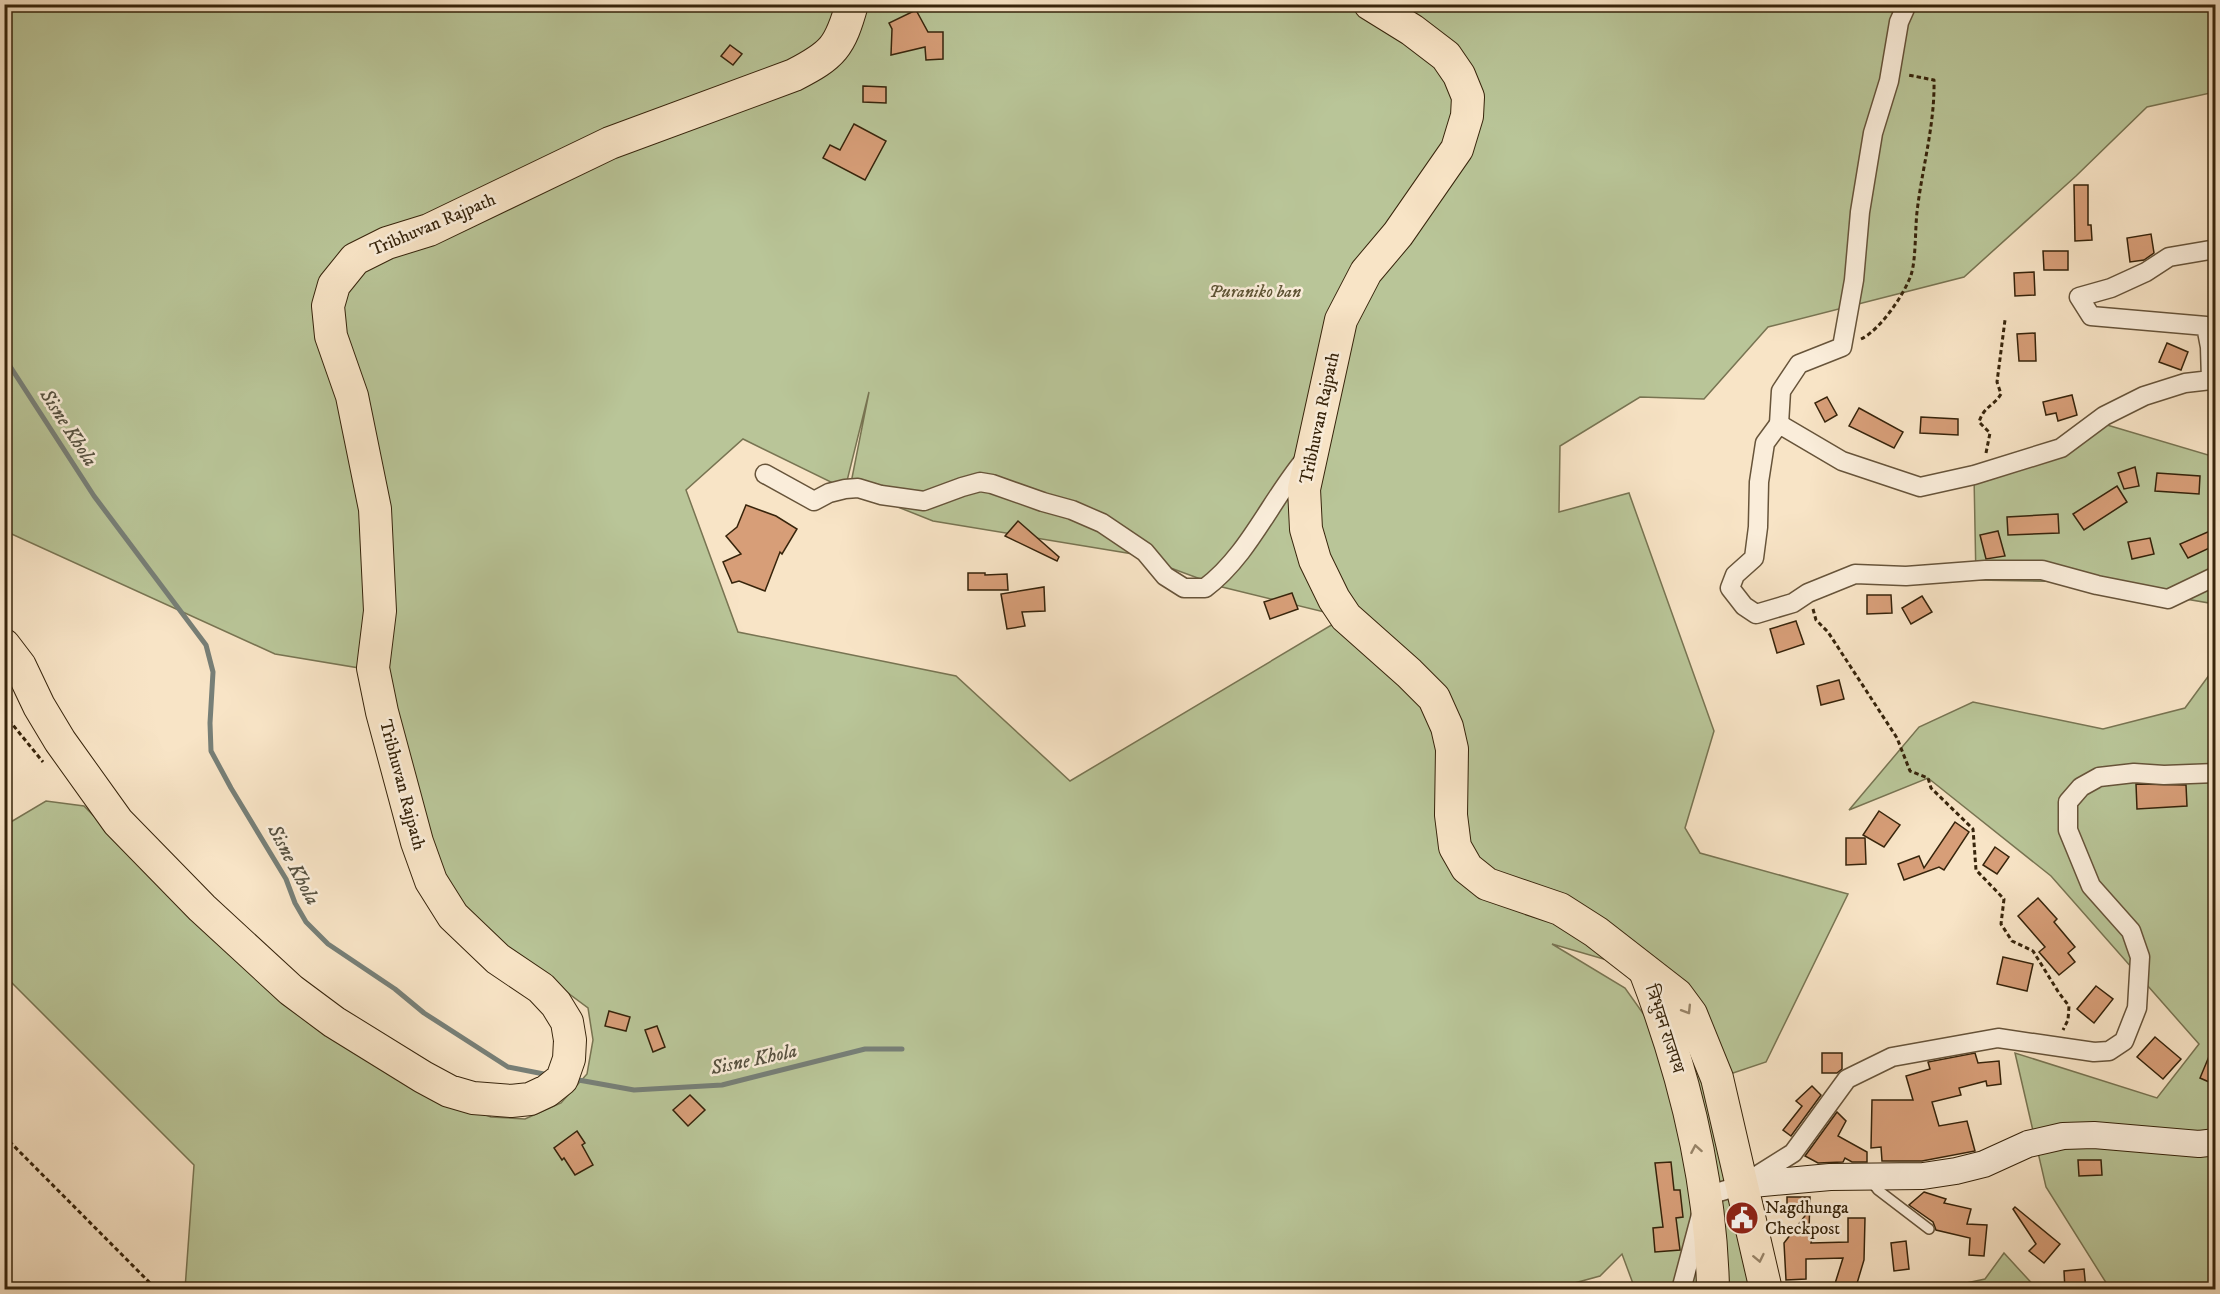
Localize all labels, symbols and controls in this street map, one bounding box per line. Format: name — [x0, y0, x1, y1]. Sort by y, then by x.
street label: Tribhuvan Rajpath — [367, 188, 500, 261]
park label: Puraniko ban — [1209, 281, 1301, 303]
street label: Tribhuvan Rajpath — [1295, 350, 1345, 486]
water label: Sisne Khola — [33, 384, 102, 472]
street label: Tribhuvan Rajpath — [374, 717, 430, 853]
water label: Sisne Khola — [261, 819, 325, 910]
street label: त्रिभुवन राजपथ — [1639, 981, 1689, 1077]
one-way arrow — [1680, 1004, 1692, 1014]
water label: Sisne Khola — [707, 1039, 800, 1082]
one-way arrow — [1690, 1144, 1703, 1154]
place label: Nagdhunga Checkpost — [1765, 1197, 1849, 1240]
public building icon: Nagdhunga Checkpost — [1724, 1200, 1760, 1236]
one-way arrow — [1751, 1253, 1764, 1263]

